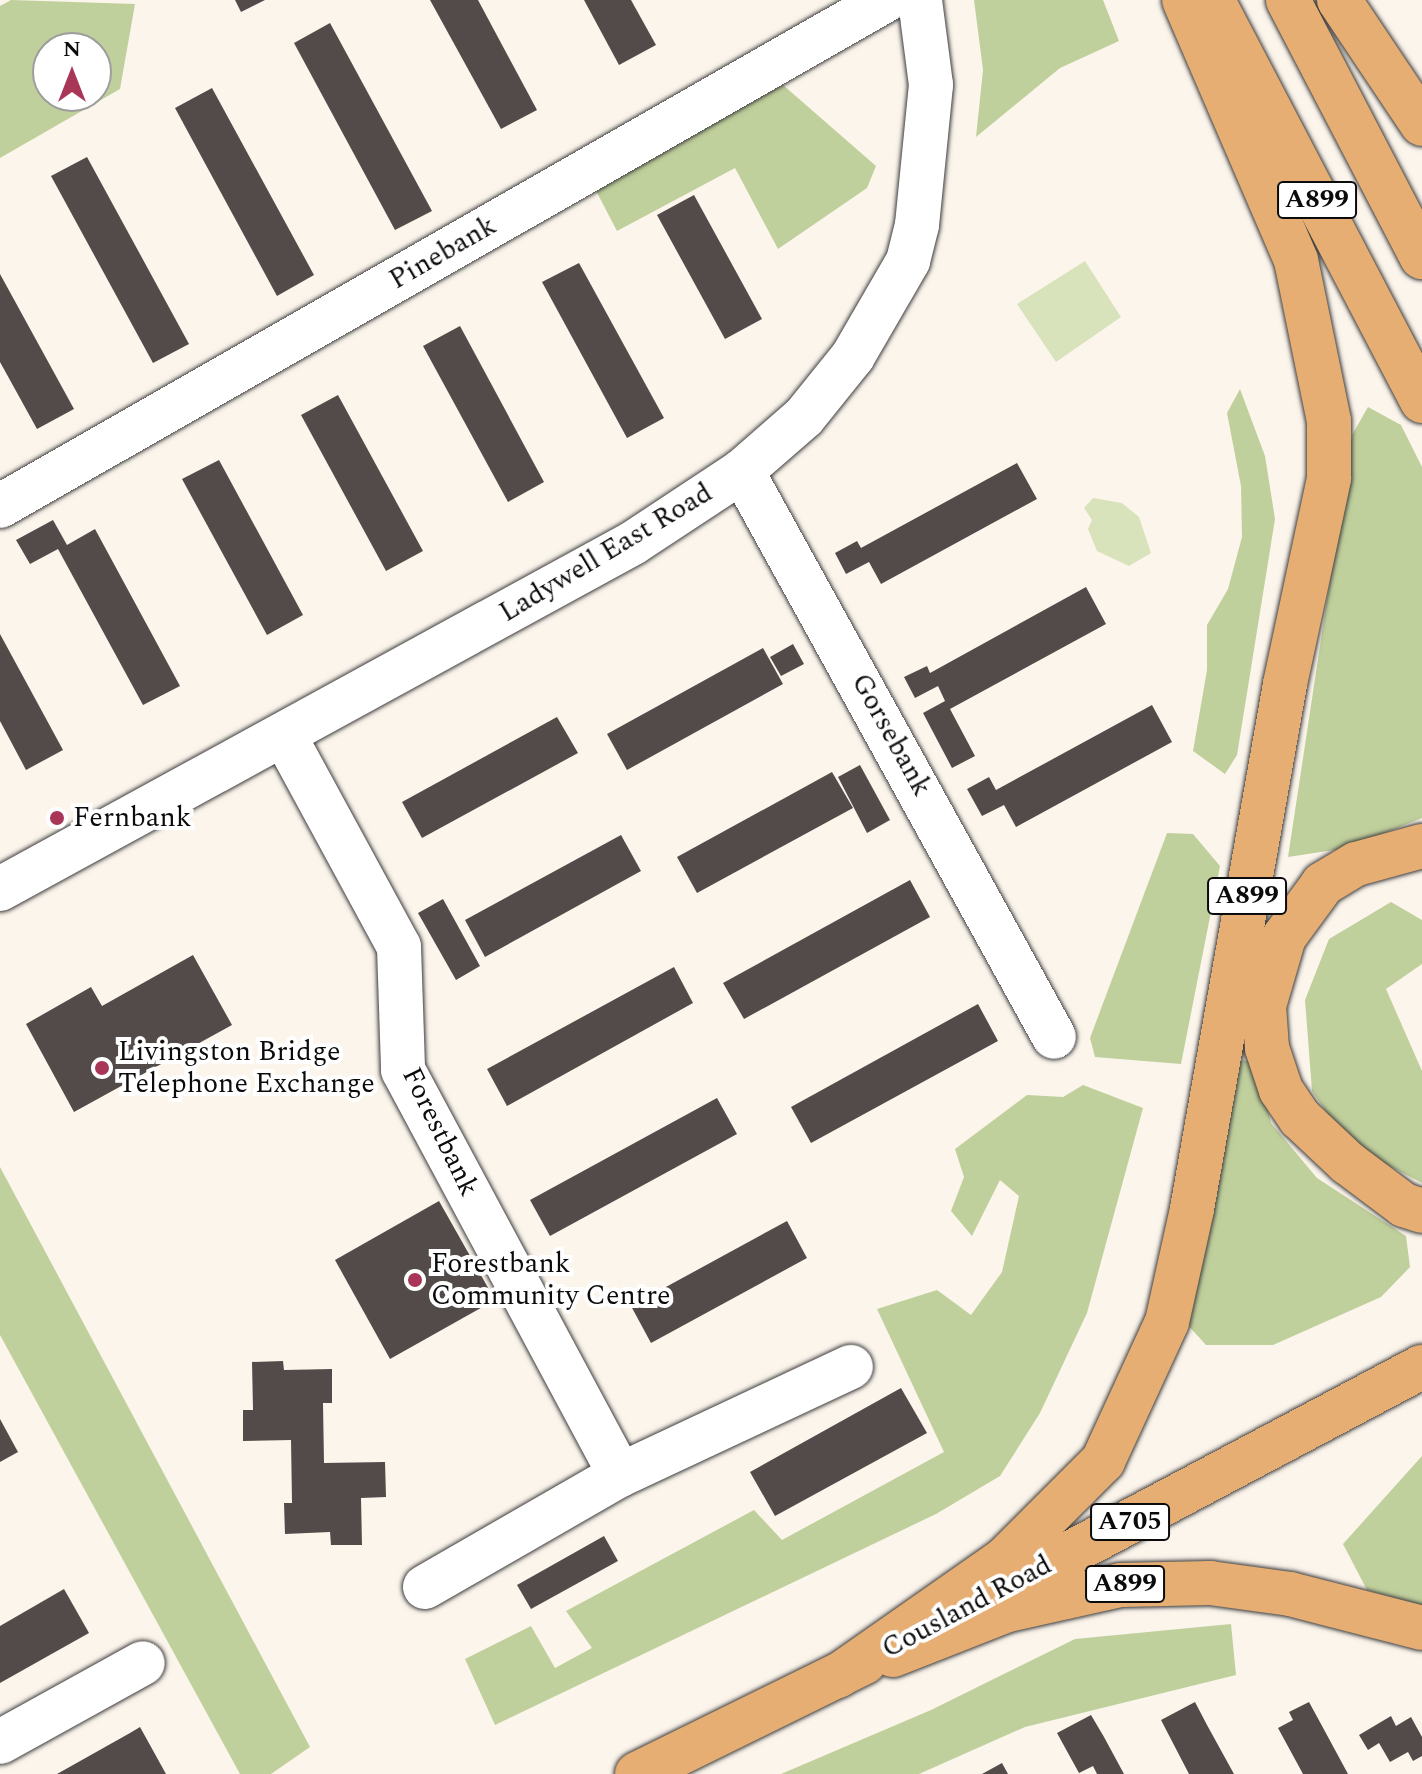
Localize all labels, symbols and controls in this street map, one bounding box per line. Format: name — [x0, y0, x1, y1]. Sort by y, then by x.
north arrow — [32, 32, 112, 112]
text: N — [63, 33, 81, 66]
road number: A899 — [1277, 178, 1357, 222]
street label: Pinebank — [384, 209, 502, 297]
street label: Ladywell East Road — [493, 476, 719, 630]
street label: Gorsebank — [844, 668, 938, 802]
place label: Fernbank — [73, 801, 191, 835]
marker: Fernbank — [48, 809, 66, 827]
road number: A899 — [1207, 874, 1287, 918]
place label: Livingston Bridge Telephone Exchange — [118, 1035, 375, 1101]
marker: Livingston Bridge Telephone Exchange — [93, 1059, 111, 1077]
street label: Forestbank — [394, 1062, 486, 1202]
place label: Forestbank Community Centre — [431, 1247, 671, 1313]
marker: Forestbank Community Centre — [406, 1271, 424, 1289]
road number: A705 — [1090, 1500, 1170, 1544]
street label: Cousland Road — [876, 1548, 1058, 1666]
road number: A899 — [1085, 1562, 1165, 1606]

